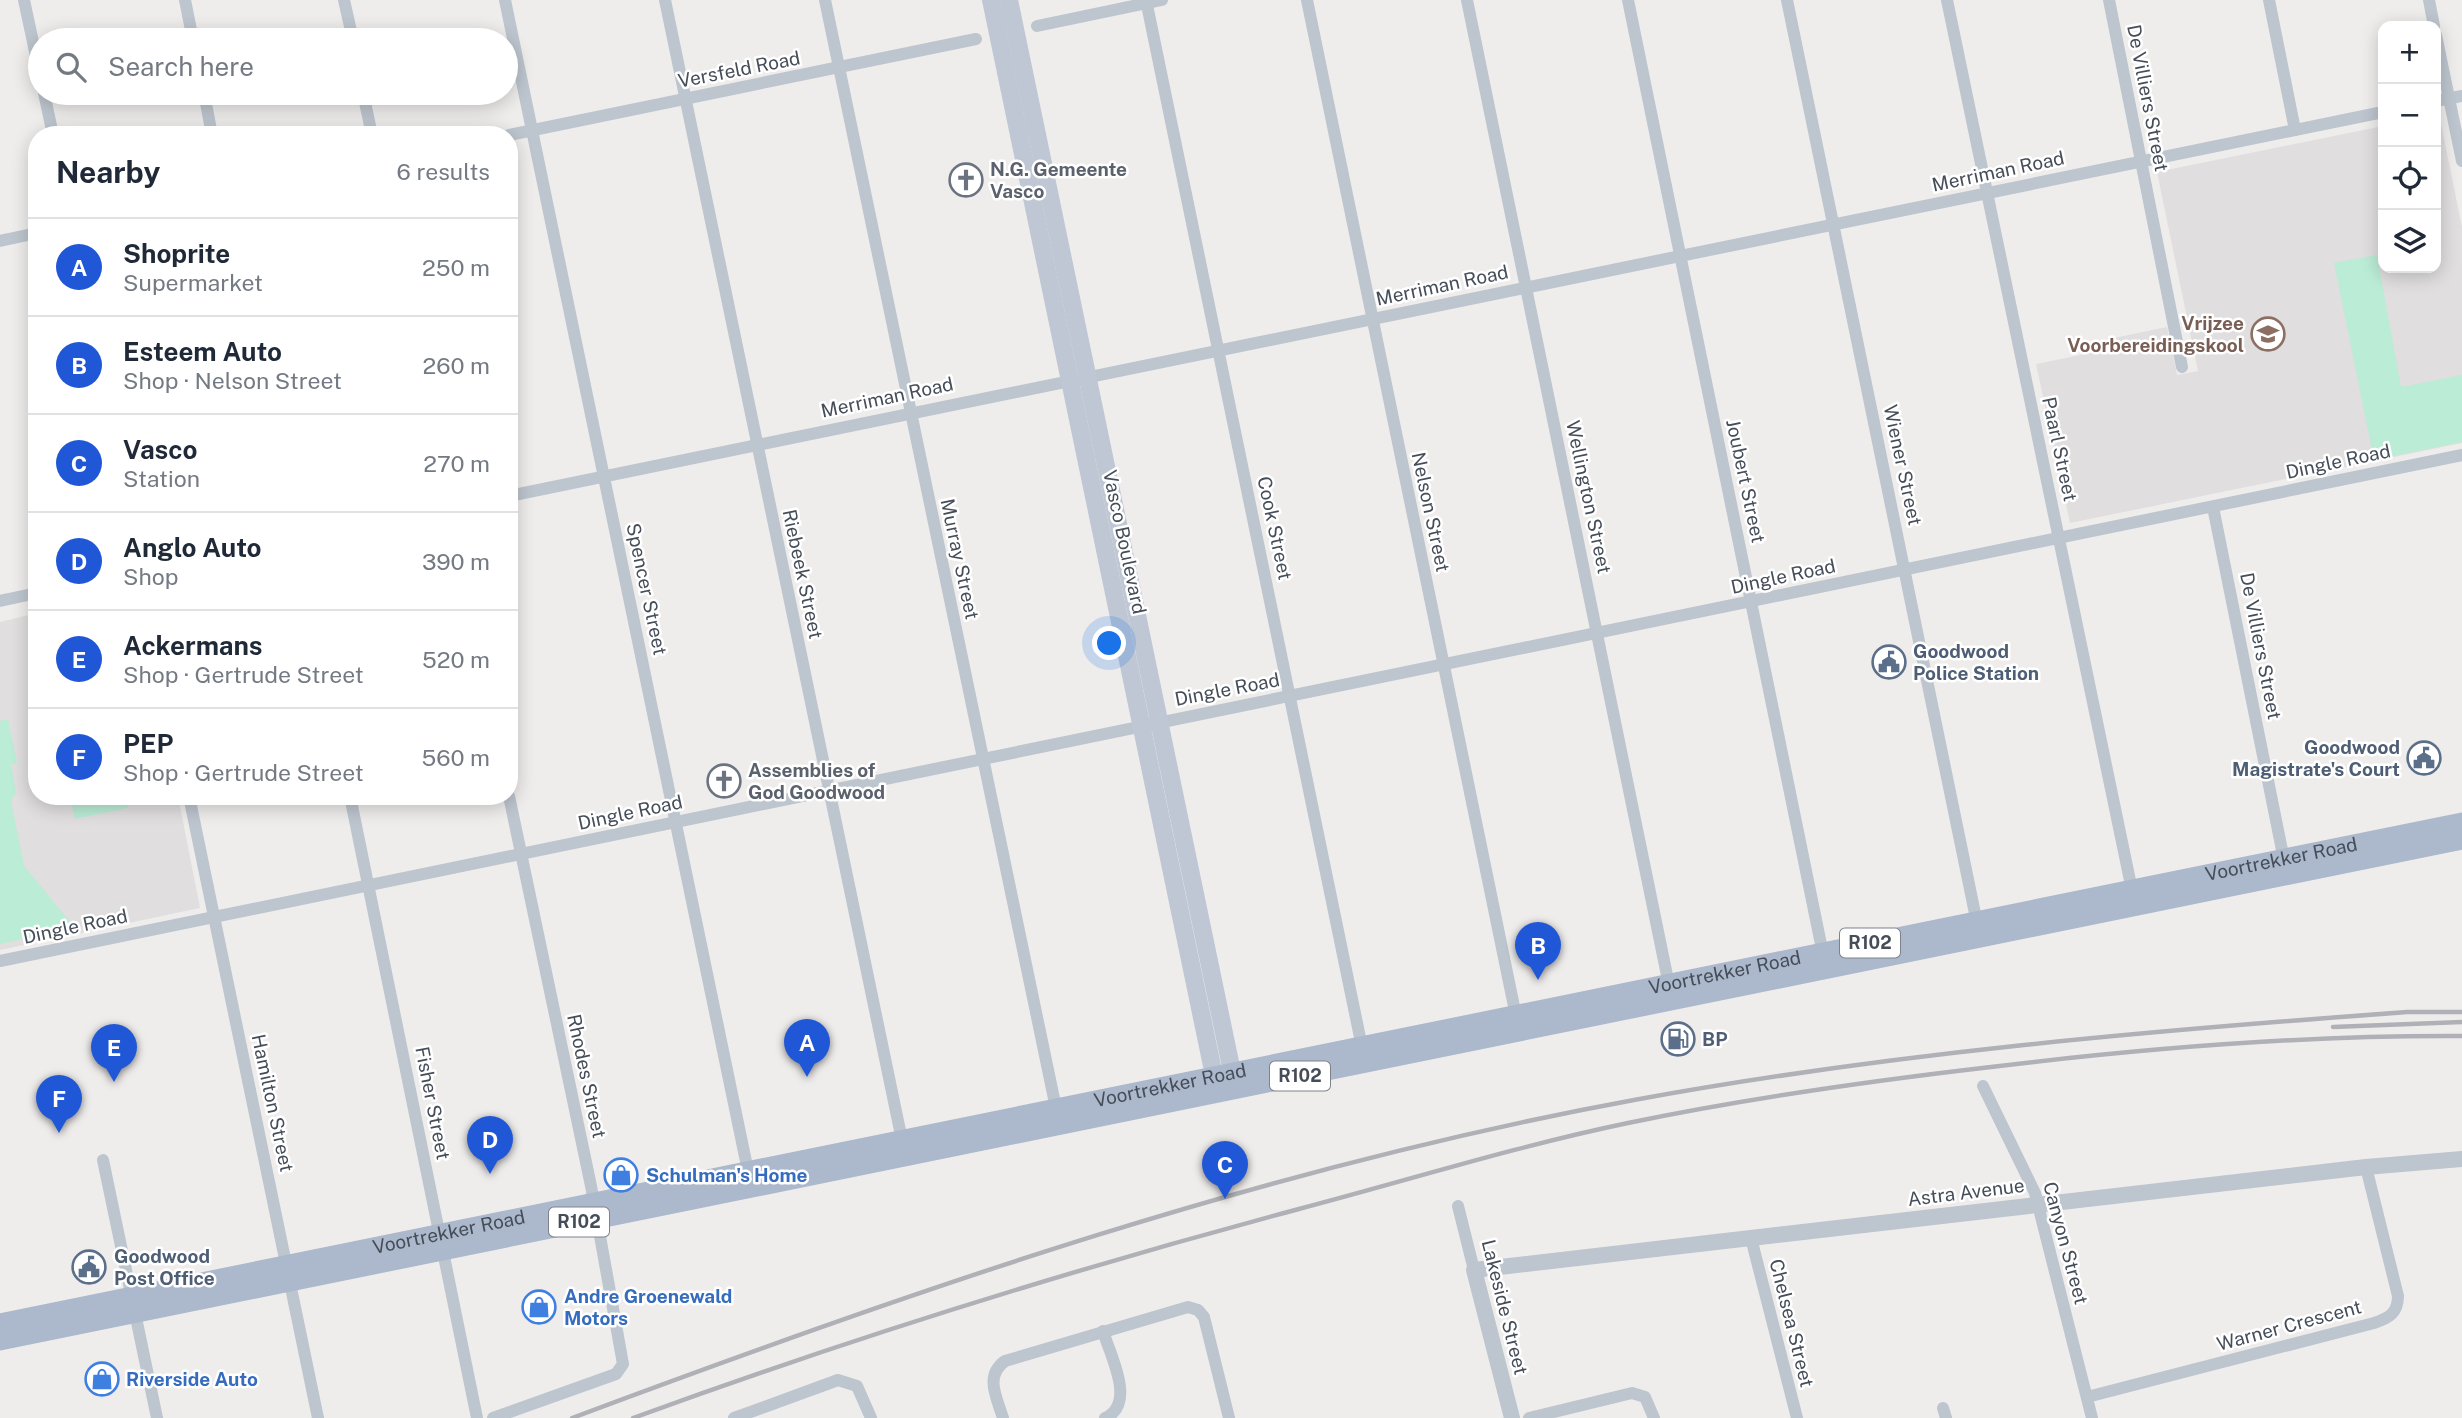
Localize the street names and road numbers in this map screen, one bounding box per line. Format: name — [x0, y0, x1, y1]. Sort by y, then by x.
street label: De Villiers Street — [2123, 23, 2173, 173]
street label: Versfeld Road — [676, 46, 802, 92]
street label: Merriman Road — [1930, 146, 2066, 196]
street label: Merriman Road — [1374, 260, 1510, 310]
street label: Merriman Road — [819, 372, 955, 422]
street label: Paarl Street — [2038, 395, 2082, 503]
street label: Wiener Street — [1879, 403, 1927, 527]
street label: Joubert Street — [1722, 417, 1770, 545]
street label: Wellington Street — [1562, 419, 1616, 575]
street label: Dingle Road — [2284, 439, 2392, 483]
street label: Nelson Street — [1408, 450, 1454, 574]
street label: Vasco Boulevard — [1099, 468, 1151, 616]
street label: Cook Street — [1253, 474, 1297, 582]
street label: Murray Street — [936, 497, 984, 621]
street label: Riebeek Street — [779, 507, 827, 641]
street label: Spencer Street — [622, 521, 672, 657]
street label: Dingle Road — [1729, 554, 1837, 598]
street label: De Villiers Street — [2236, 571, 2286, 721]
street label: Dingle Road — [1173, 668, 1281, 710]
street label: Dingle Road — [576, 790, 684, 834]
street label: Voortrekker Road — [2203, 833, 2359, 885]
street label: Dingle Road — [21, 904, 129, 948]
road number: R102 — [1840, 928, 1900, 958]
street label: Voortrekker Road — [1647, 946, 1803, 998]
street label: Rhodes Street — [563, 1012, 611, 1140]
street label: Hamilton Street — [248, 1032, 298, 1174]
street label: Fisher Street — [411, 1045, 455, 1161]
street label: Voortrekker Road — [1092, 1059, 1248, 1111]
road number: R102 — [1270, 1062, 1330, 1091]
street label: Astra Avenue — [1906, 1174, 2026, 1210]
street label: Canyon Street — [2039, 1179, 2093, 1307]
street label: Voortrekker Road — [371, 1205, 527, 1258]
road number: R102 — [549, 1208, 609, 1237]
street label: Lakeside Street — [1478, 1237, 1532, 1377]
street label: Chelsea Street — [1765, 1257, 1819, 1389]
street label: Warner Crescent — [2214, 1295, 2364, 1355]

